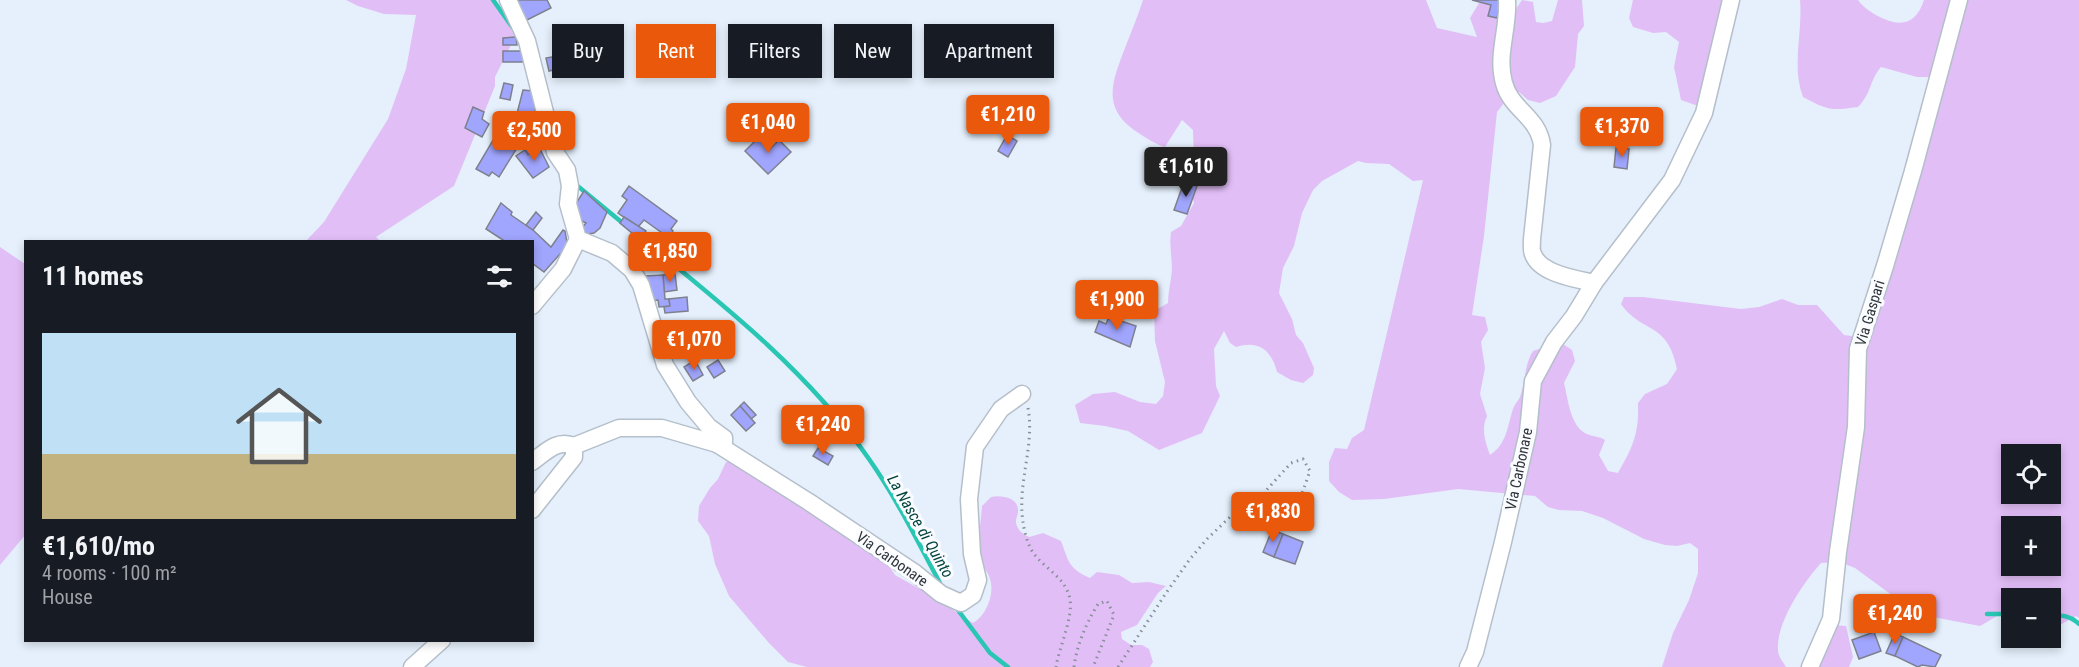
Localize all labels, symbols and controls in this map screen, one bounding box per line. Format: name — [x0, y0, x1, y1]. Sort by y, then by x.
chip: Buy — [552, 24, 624, 78]
chip: Rent — [636, 24, 716, 78]
chip: Filters — [728, 24, 822, 78]
chip: New — [834, 24, 912, 78]
chip: Apartment — [924, 24, 1054, 78]
pin: €1,210 — [959, 95, 1057, 146]
text: €1,210 — [980, 102, 1036, 126]
pin: €1,040 — [719, 103, 817, 154]
pin: €1,370 — [1573, 107, 1671, 158]
text: €1,040 — [740, 110, 796, 134]
pin: €2,500 — [485, 111, 583, 162]
text: €1,370 — [1594, 114, 1650, 138]
text: €2,500 — [506, 118, 562, 142]
pin: €1,610 — [1137, 147, 1235, 198]
text: €1,610 — [1158, 154, 1214, 178]
pin: €1,850 — [621, 232, 719, 283]
text: €1,850 — [642, 239, 698, 263]
icon: filters — [483, 260, 516, 293]
text: 11 homes — [42, 261, 144, 291]
street label: Via Gaspari — [1851, 278, 1889, 348]
pin: €1,900 — [1068, 280, 1166, 331]
text: €1,900 — [1089, 287, 1145, 311]
pin: €1,070 — [645, 320, 743, 371]
text: €1,070 — [666, 327, 722, 351]
icon: home — [225, 372, 333, 480]
pin: €1,240 — [774, 405, 872, 456]
text: €1,240 — [795, 412, 851, 436]
street label: Via Carbonare — [1502, 426, 1536, 512]
map controls — [2001, 444, 2061, 648]
button: locate — [2001, 444, 2061, 504]
water label: La Nasce di Quinto — [883, 471, 958, 581]
pin: €1,830 — [1224, 492, 1322, 543]
text: €1,830 — [1245, 499, 1301, 523]
button: + — [2001, 516, 2061, 576]
street label: Via Carbonare — [853, 528, 931, 590]
text: €1,610/mo — [42, 531, 155, 561]
text: 4 rooms · 100 m² — [42, 561, 177, 585]
text: House — [42, 585, 93, 609]
button: − — [2001, 588, 2061, 648]
pin: €1,240 — [1846, 594, 1944, 645]
text: €1,240 — [1867, 601, 1923, 625]

